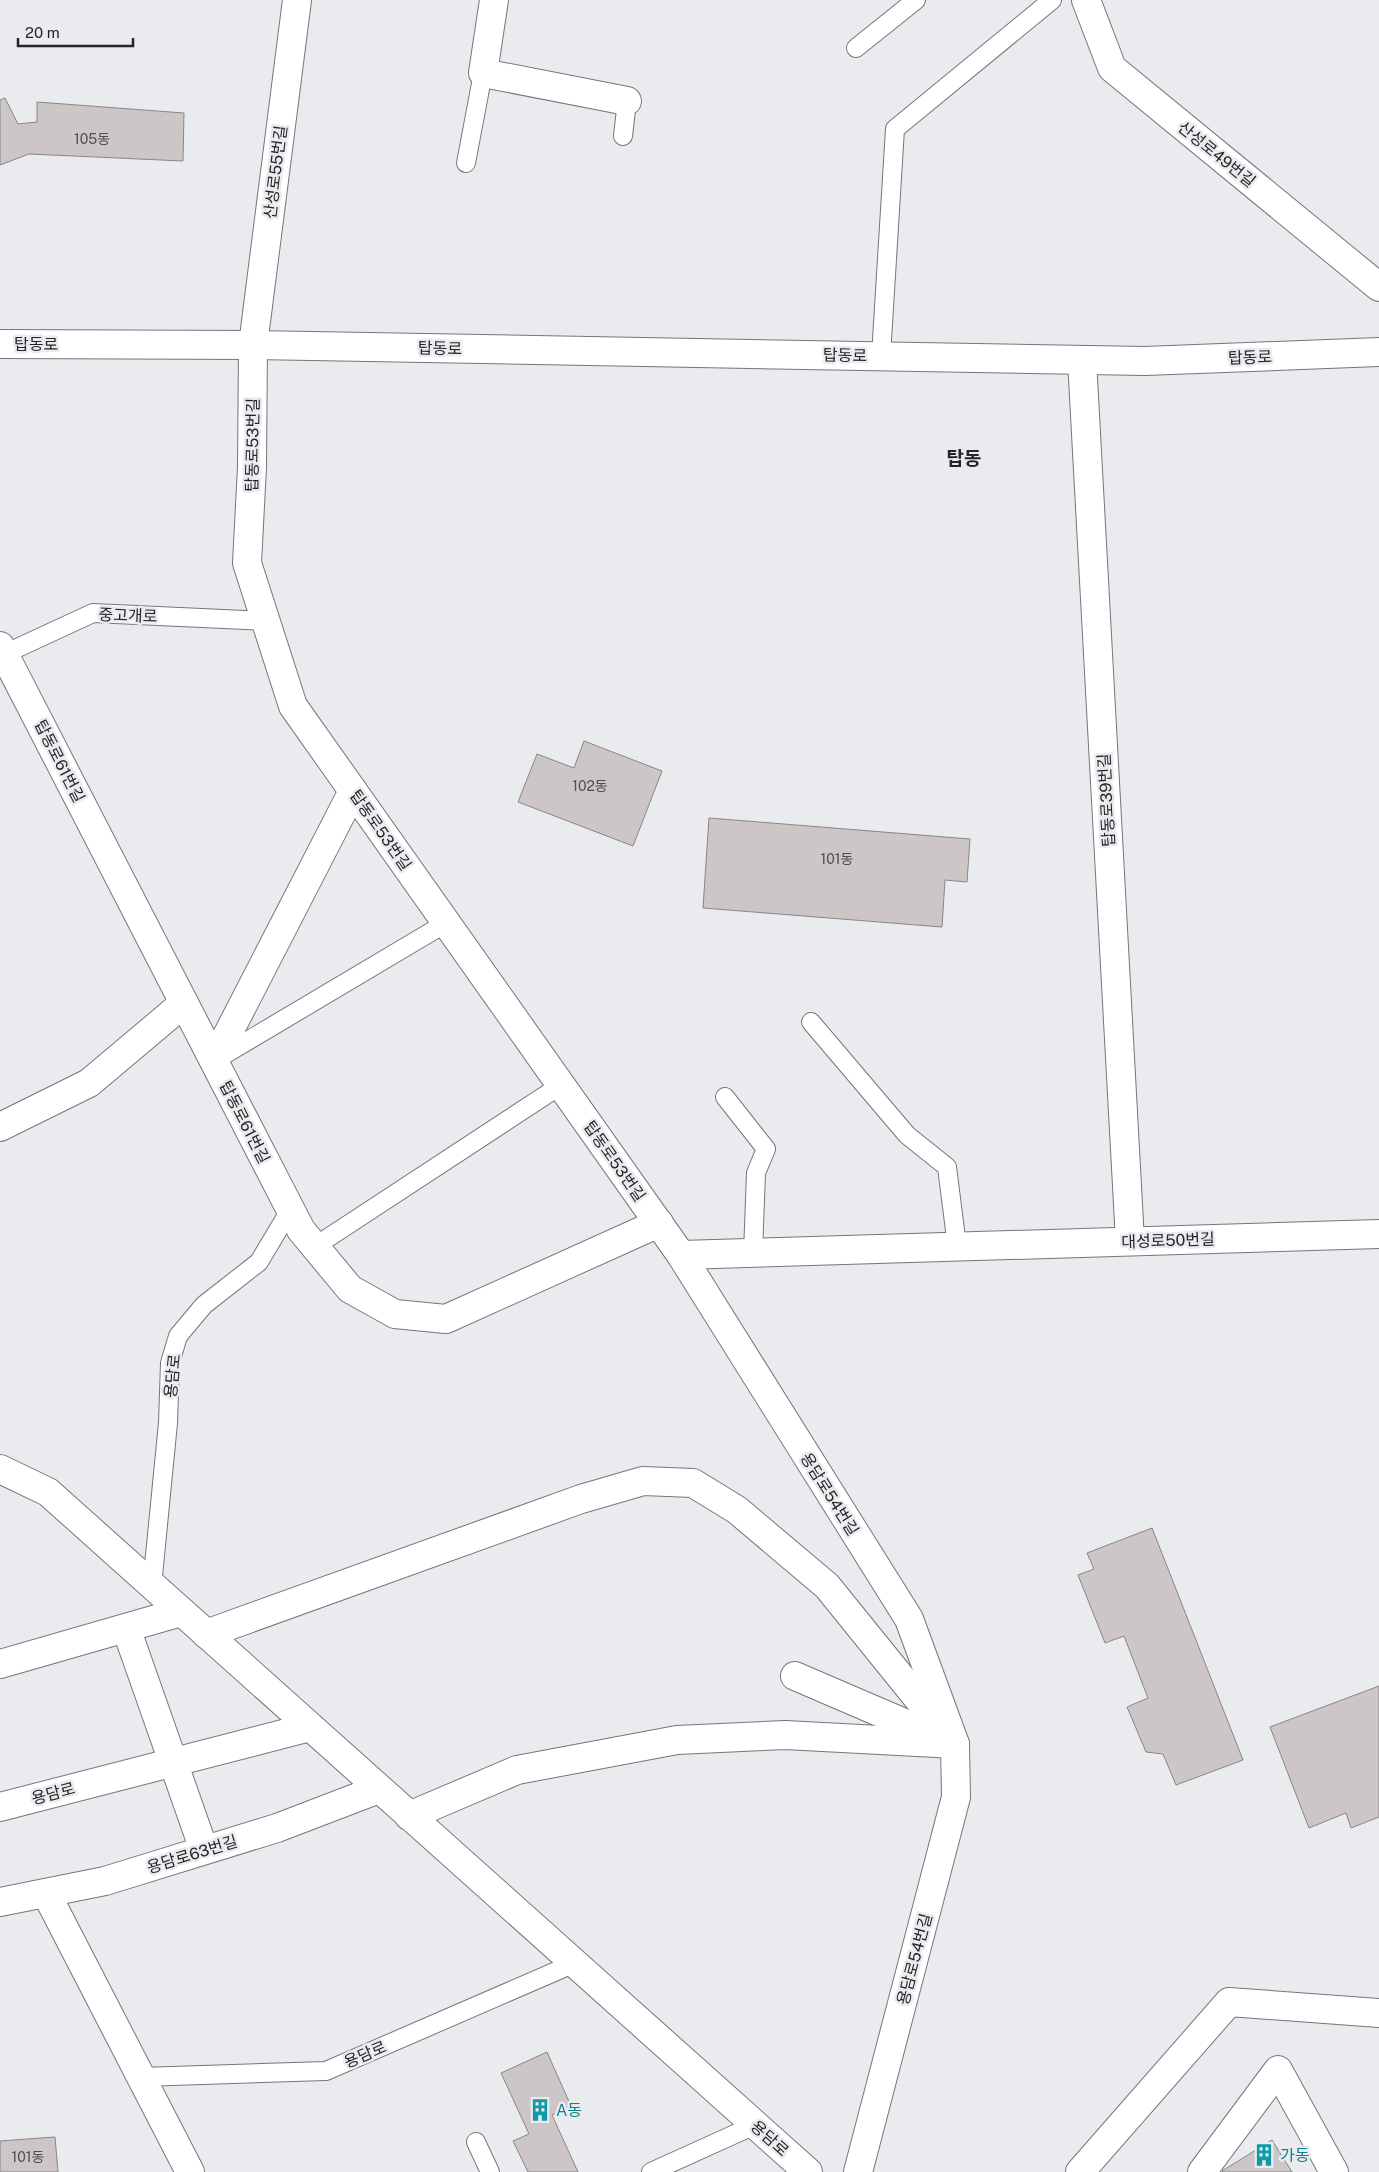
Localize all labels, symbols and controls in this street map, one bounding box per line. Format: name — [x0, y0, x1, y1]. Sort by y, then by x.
scale bar — [18, 15, 132, 47]
text: 20 m — [25, 24, 60, 41]
street label: 산성로49번길 — [1174, 118, 1259, 191]
street label: 산성로55번길 — [260, 124, 291, 220]
house number: 105동 — [74, 131, 110, 147]
street label: 탑동로 — [14, 335, 58, 354]
street label: 탑동로 — [418, 339, 463, 358]
street label: 탑동로 — [823, 346, 868, 365]
street label: 탑동로 — [1228, 347, 1273, 368]
street label: 탑동로53번길 — [242, 398, 263, 492]
district label: 탑동 — [947, 447, 981, 469]
street label: 중고개로 — [98, 605, 158, 626]
street label: 탑동로61번길 — [31, 717, 88, 806]
street label: 탑동로39번길 — [1095, 753, 1118, 847]
house number: 102동 — [572, 778, 608, 794]
street label: 탑동로53번길 — [346, 786, 415, 874]
house number: 101동 — [821, 851, 854, 867]
street label: 탑동로61번길 — [216, 1078, 273, 1167]
street label: 탑동로53번길 — [580, 1117, 649, 1205]
street label: 대성로50번길 — [1121, 1229, 1215, 1252]
street label: 용담로 — [161, 1353, 184, 1399]
street label: 용담로54번길 — [797, 1449, 863, 1539]
street label: 용담로 — [29, 1779, 77, 1808]
street label: 용담로63번길 — [145, 1832, 240, 1877]
street label: 용담로54번길 — [893, 1911, 936, 2007]
street label: 용담로 — [341, 2037, 389, 2072]
building icon: A동 — [527, 2097, 553, 2123]
place label: A동 — [556, 2101, 582, 2120]
street label: 용담로 — [747, 2117, 793, 2160]
building icon: 가동 — [1251, 2142, 1277, 2168]
place label: 가동 — [1280, 2146, 1310, 2165]
house number: 101동 — [12, 2149, 45, 2165]

